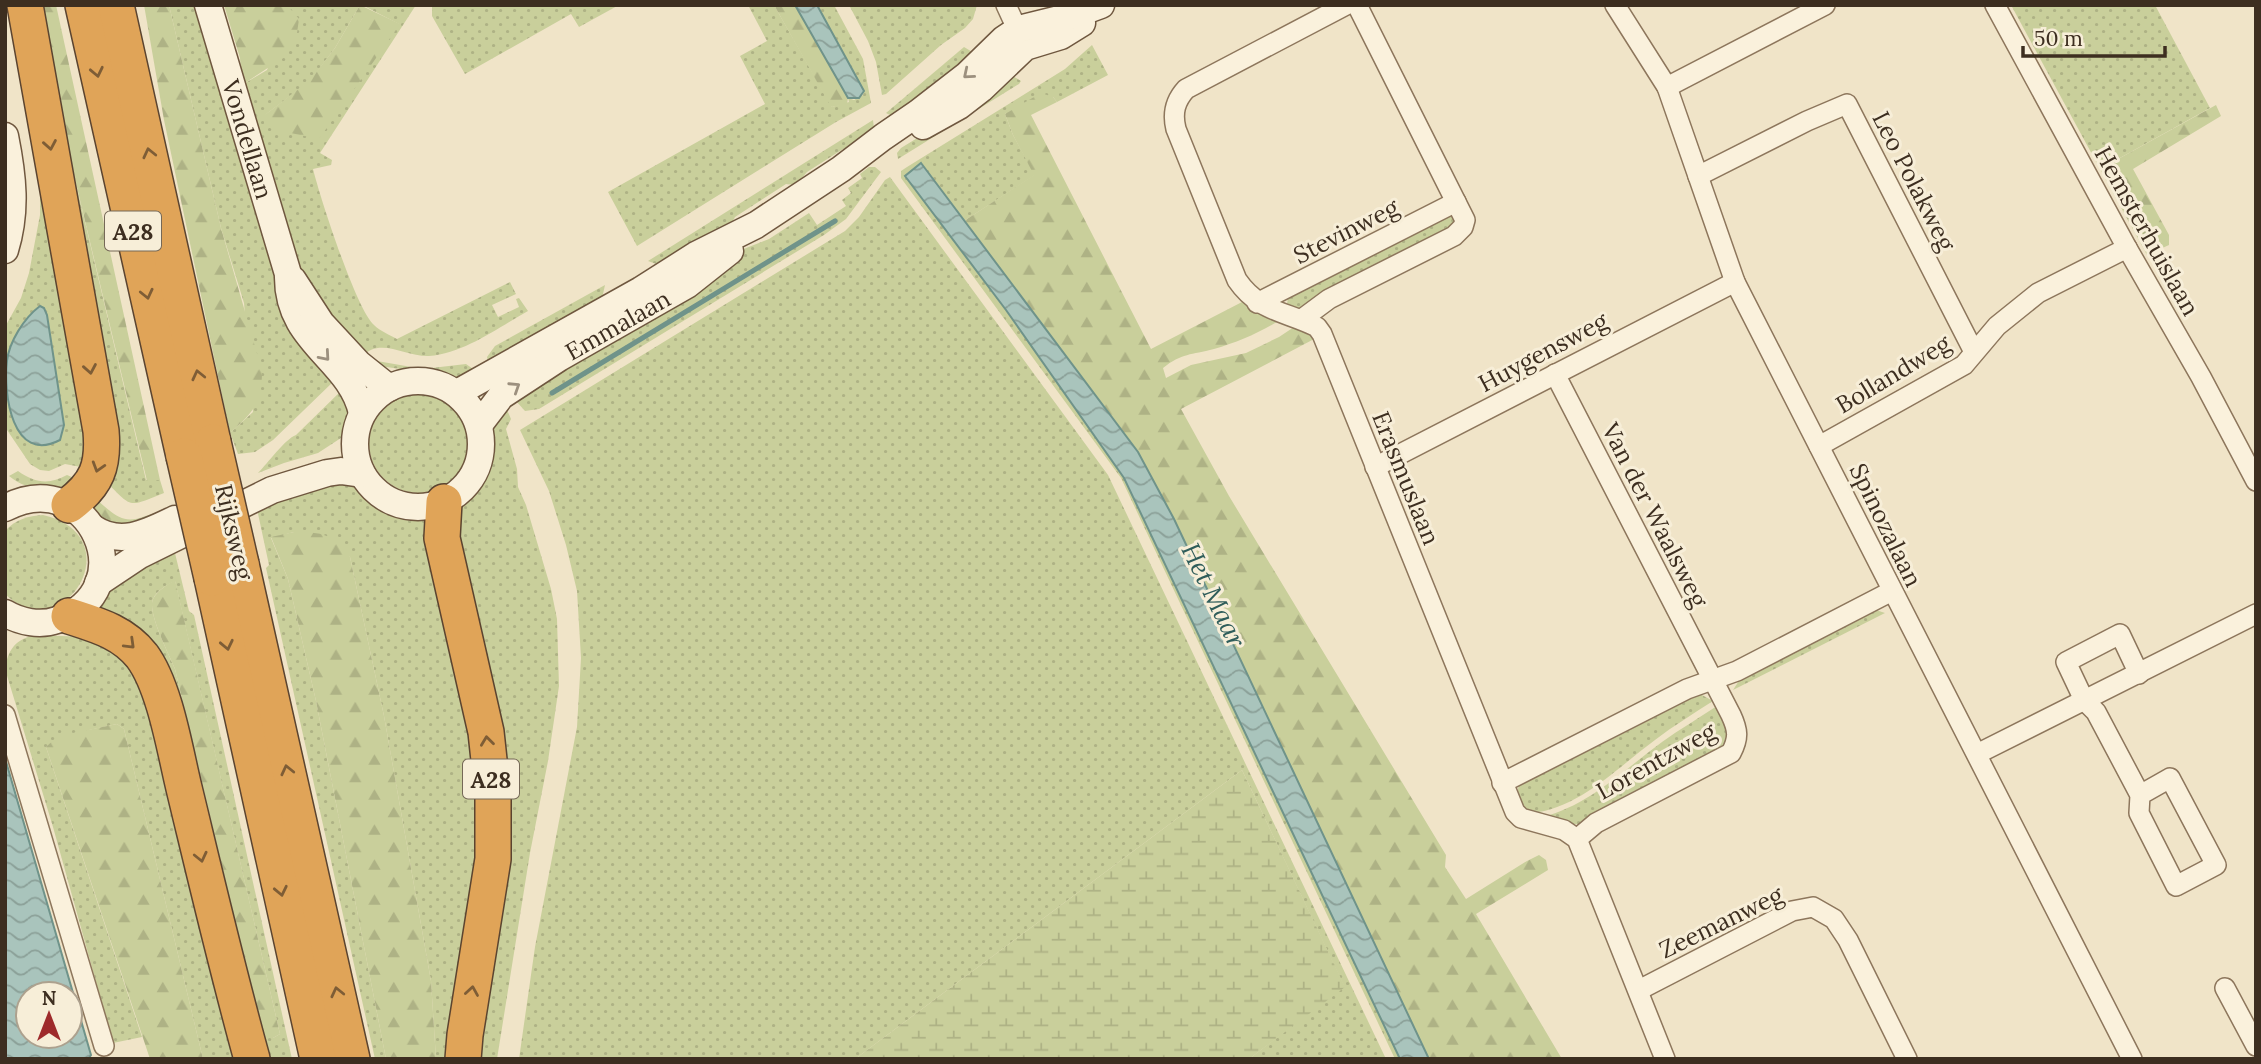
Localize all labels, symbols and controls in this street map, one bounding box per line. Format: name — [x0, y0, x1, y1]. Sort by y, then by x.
scale bar — [2023, 14, 2165, 58]
text: 50 m — [2034, 25, 2083, 52]
one-way arrow — [89, 66, 104, 78]
one-way arrow — [963, 66, 976, 78]
street label: Vondellaan — [215, 75, 280, 203]
street label: Leo Polakweg — [1866, 106, 1963, 257]
one-way arrow — [42, 139, 57, 151]
street label: Hemsterhuislaan — [2088, 141, 2206, 321]
one-way arrow — [142, 148, 157, 160]
street label: Stevinweg — [1288, 191, 1404, 271]
road number: A28 — [105, 212, 161, 250]
street label: Emmalaan — [559, 282, 676, 367]
one-way arrow — [139, 288, 154, 300]
street label: Huygensweg — [1473, 305, 1614, 399]
street label: Bollandweg — [1830, 327, 1957, 420]
one-way arrow — [317, 348, 329, 361]
one-way arrow — [82, 363, 97, 375]
one-way arrow — [192, 370, 207, 382]
one-way arrow — [507, 383, 520, 396]
street label: Erasmuslaan — [1365, 407, 1447, 549]
street label: Van der Waalsweg — [1595, 417, 1715, 613]
street label: Spinozalaan — [1843, 458, 1929, 592]
one-way arrow — [92, 460, 107, 472]
street label: Rijksweg — [208, 481, 260, 584]
water label: Het Maar — [1175, 537, 1254, 653]
one-way arrow — [122, 636, 135, 649]
one-way arrow — [218, 639, 233, 651]
street label: Lorentzweg — [1591, 715, 1722, 807]
one-way arrow — [480, 735, 495, 747]
road number: A28 — [463, 760, 519, 799]
one-way arrow — [281, 764, 296, 776]
one-way arrow — [193, 851, 207, 863]
street label: Zeemanweg — [1654, 878, 1789, 965]
one-way arrow — [272, 885, 287, 897]
north arrow — [14, 980, 84, 1050]
one-way arrow — [464, 985, 479, 997]
text: N — [42, 986, 57, 1010]
one-way arrow — [331, 986, 345, 998]

